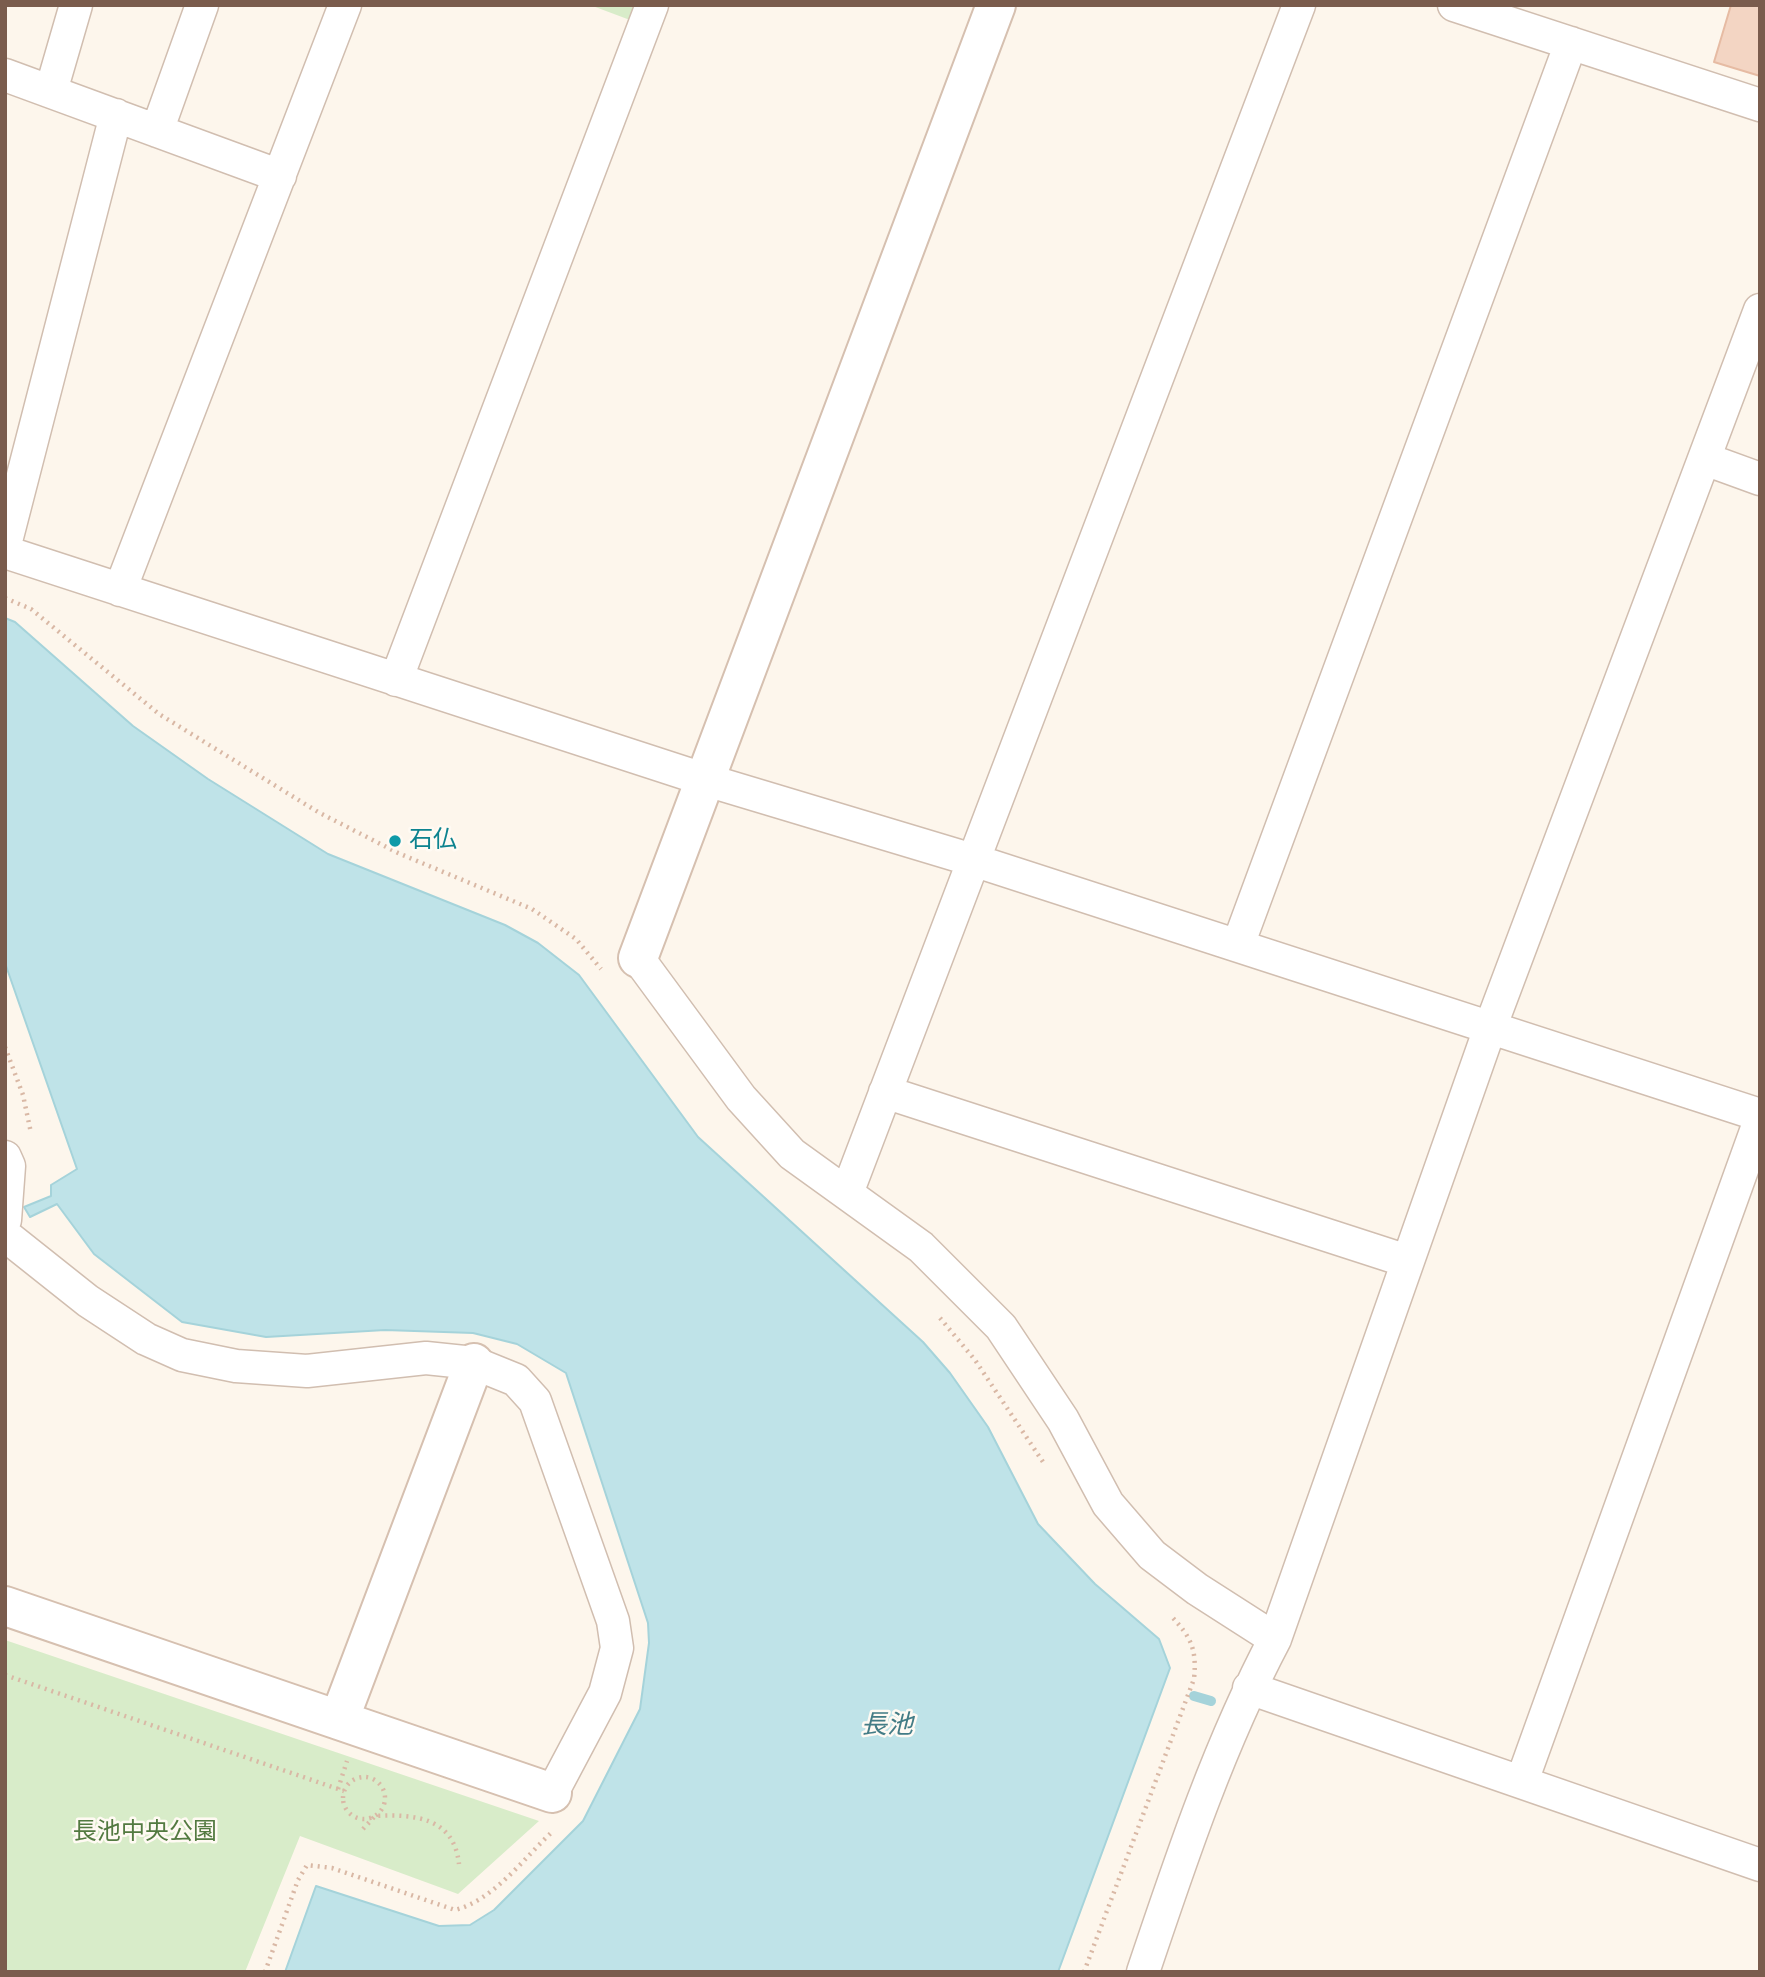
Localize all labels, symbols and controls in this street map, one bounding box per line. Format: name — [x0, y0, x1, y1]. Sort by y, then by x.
place label: 石仏 — [409, 827, 457, 855]
marker: 石仏 — [387, 833, 403, 849]
water label: 長池 — [861, 1710, 913, 1742]
park label: 長池中央公園 — [73, 1819, 217, 1847]

